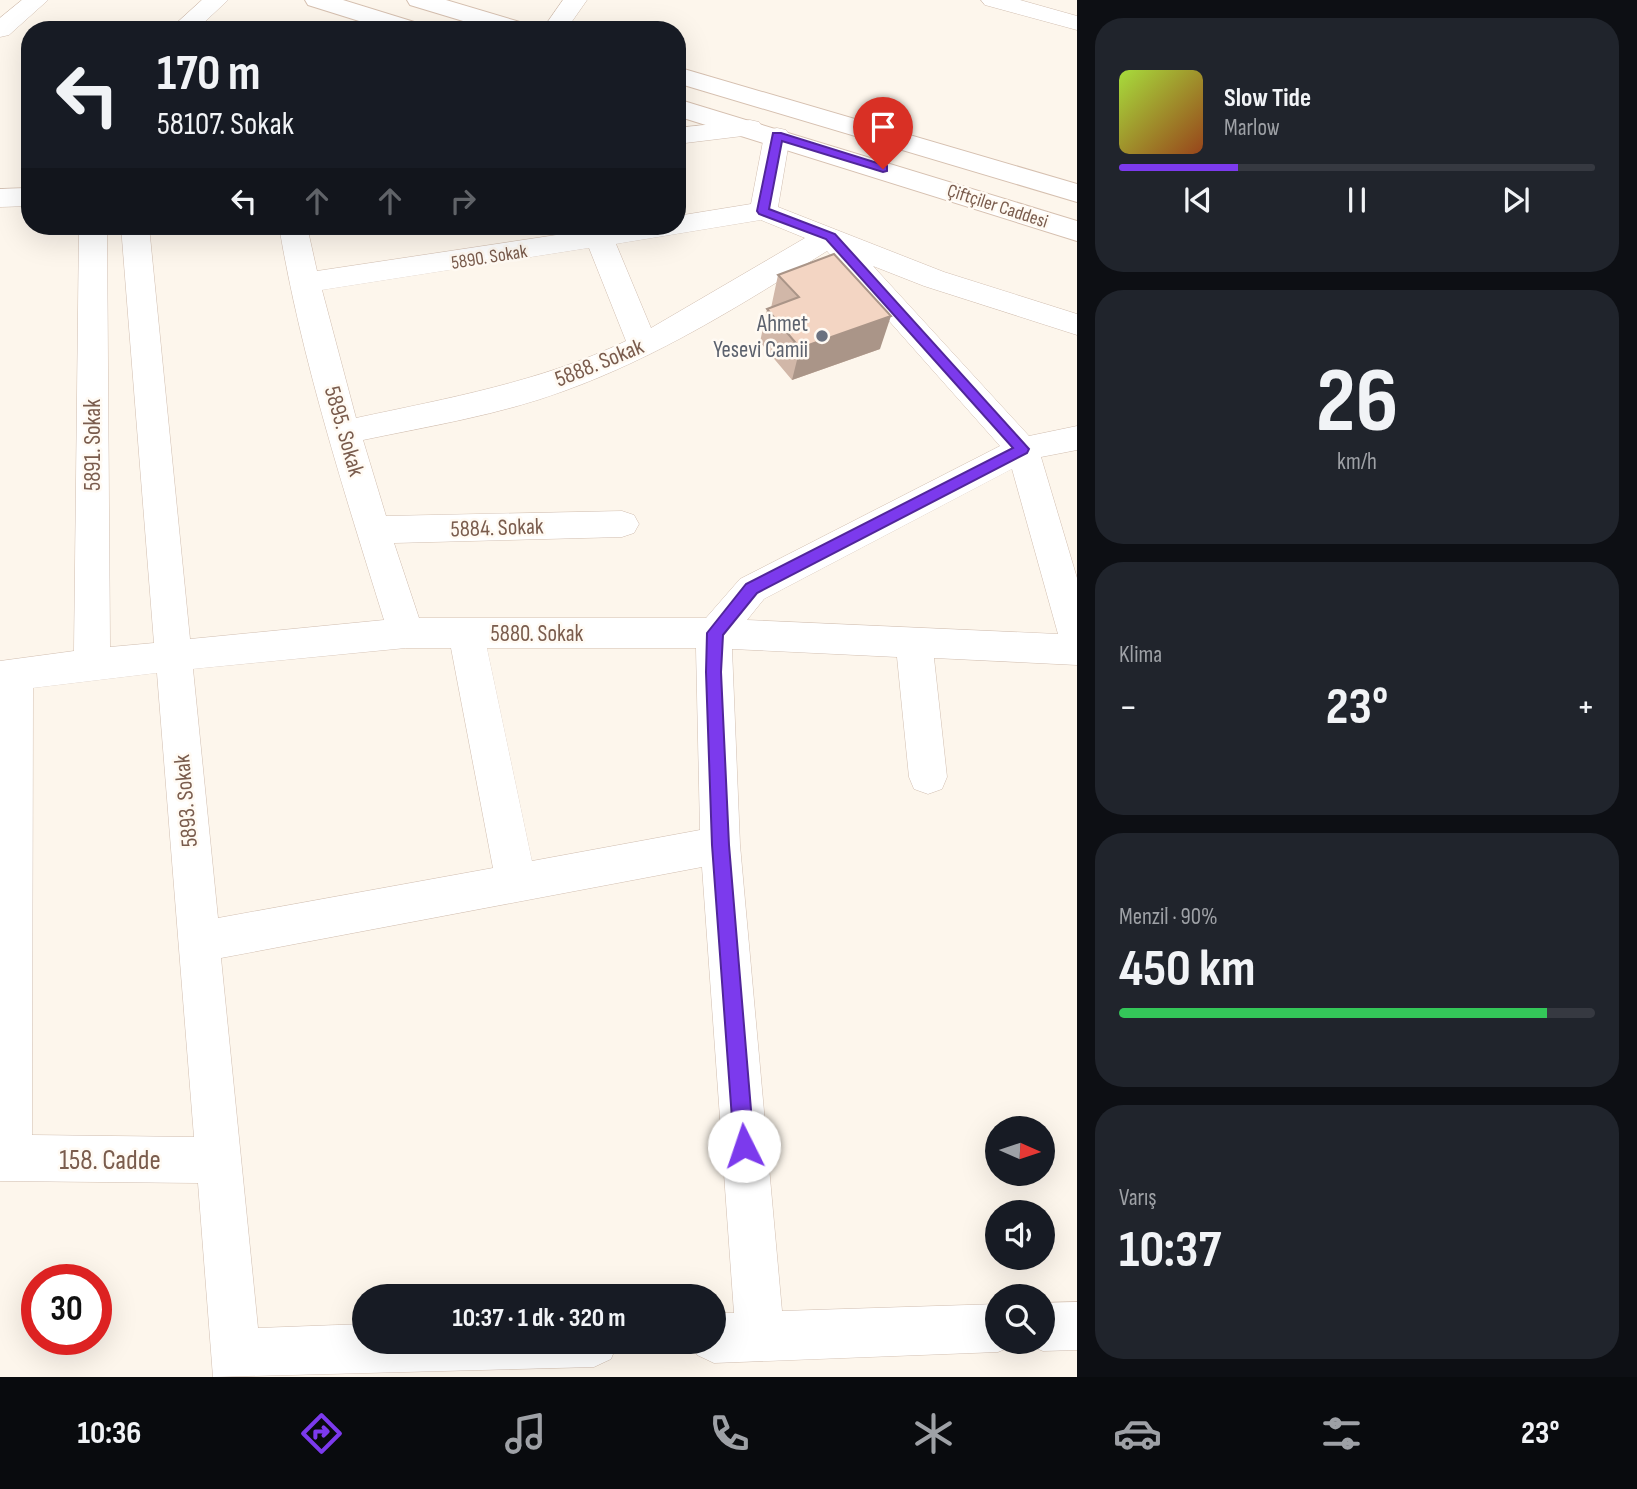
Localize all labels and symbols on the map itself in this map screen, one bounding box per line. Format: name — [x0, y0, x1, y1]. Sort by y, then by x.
pin — [853, 97, 913, 169]
street label: Çiftçiler Caddesi — [944, 179, 1051, 234]
street label: 5890. Sokak — [450, 240, 530, 275]
place label: Ahmet Yesevi Camii — [713, 310, 808, 364]
marker: Ahmet Yesevi Camii — [814, 328, 830, 344]
street label: 5888. Sokak — [551, 332, 648, 393]
street label: 5895. Sokak — [318, 383, 370, 480]
street label: 5891. Sokak — [79, 399, 107, 491]
street label: 5884. Sokak — [450, 512, 544, 544]
street label: 5880. Sokak — [491, 620, 584, 648]
street label: 5893. Sokak — [168, 753, 204, 848]
position arrow — [707, 1109, 781, 1183]
north arrow — [985, 1116, 1055, 1186]
street label: 158. Cadde — [59, 1144, 161, 1177]
speed limit sign: 30 — [21, 1264, 112, 1355]

